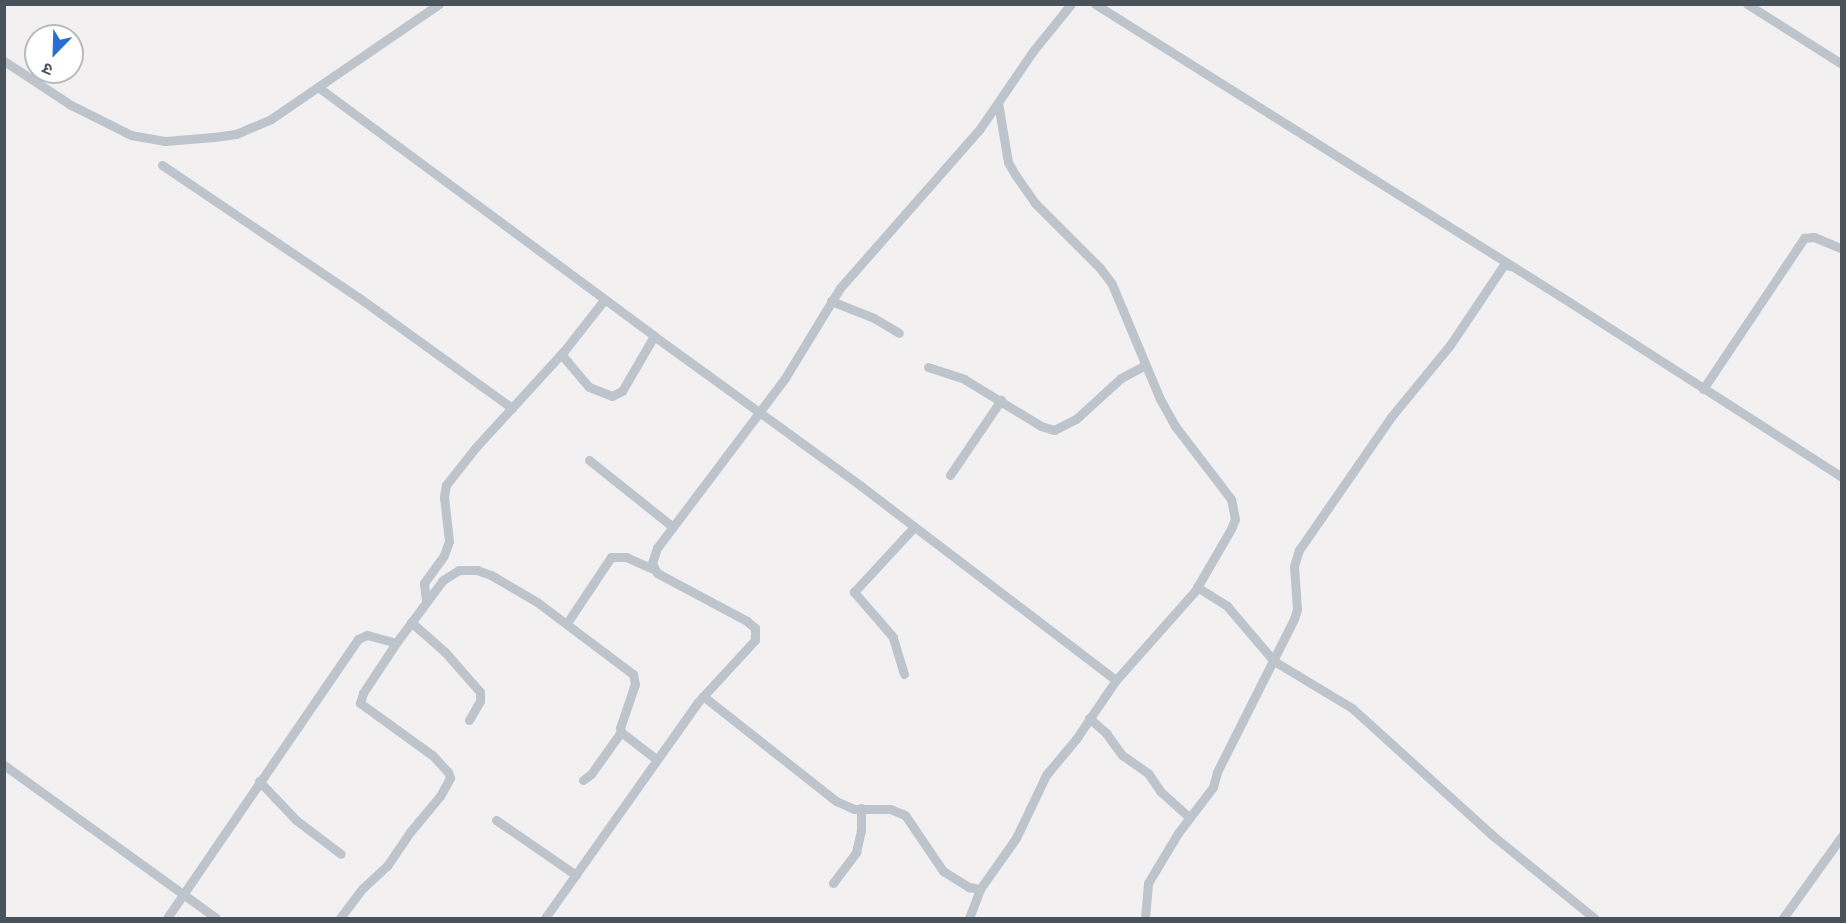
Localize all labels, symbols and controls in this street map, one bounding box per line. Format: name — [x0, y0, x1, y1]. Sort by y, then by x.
north arrow — [24, 24, 84, 84]
text: उ — [40, 58, 56, 80]

